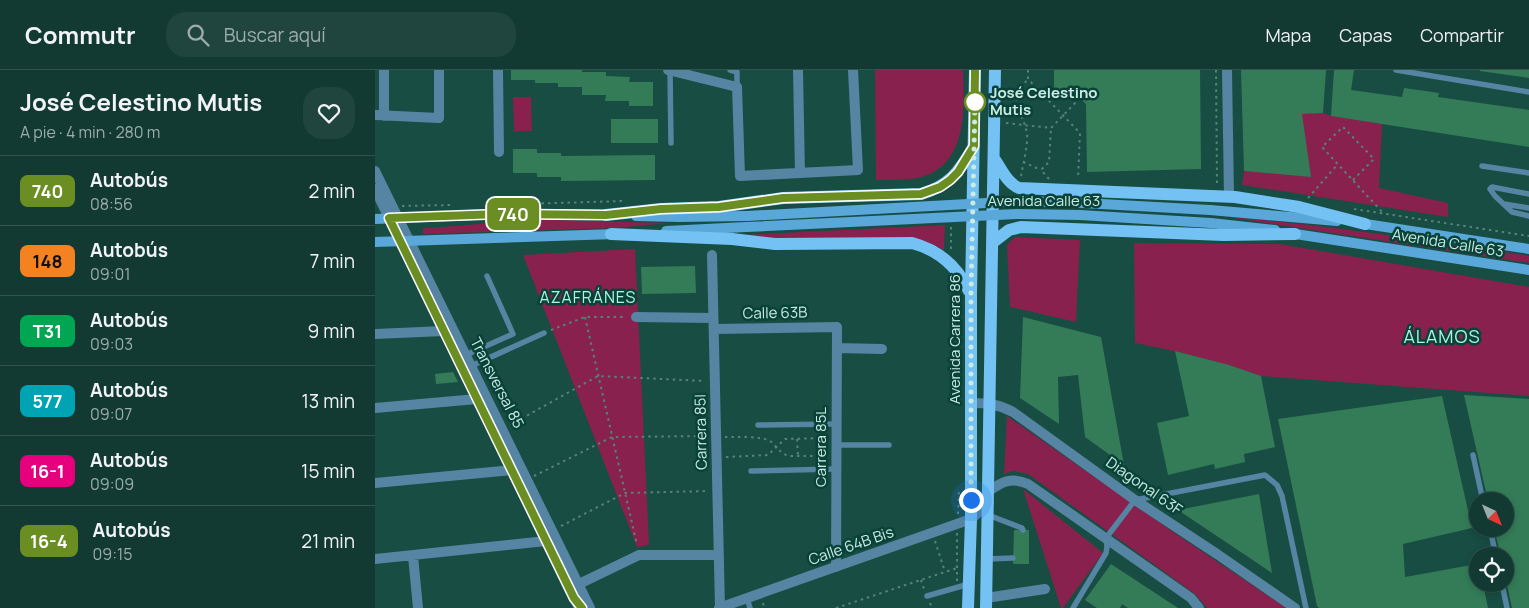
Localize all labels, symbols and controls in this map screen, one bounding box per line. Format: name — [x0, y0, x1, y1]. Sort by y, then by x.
search box — [166, 12, 516, 57]
text: Commutr — [25, 18, 136, 51]
icon: search — [184, 21, 212, 49]
text: Buscar aquí — [224, 22, 326, 48]
text: Mapa — [1265, 23, 1311, 47]
text: Capas — [1339, 23, 1392, 47]
text: Compartir — [1420, 23, 1504, 47]
place label: José Celestino Mutis — [990, 82, 1097, 120]
text: José Celestino Mutis — [20, 85, 262, 118]
button: heart — [303, 87, 355, 139]
marker: José Celestino Mutis — [964, 91, 986, 113]
text: A pie · 4 min · 280 m — [20, 121, 160, 143]
text: Autobús — [90, 167, 168, 193]
text: 2 min — [309, 178, 355, 204]
text: 740 — [32, 179, 63, 203]
street label: Avenida Calle 63 — [988, 190, 1100, 211]
text: 08:56 — [90, 193, 133, 215]
line badge: 740 — [484, 198, 542, 230]
text: 740 — [497, 202, 529, 226]
street label: Avenida Calle 63 — [1391, 223, 1505, 262]
text: Autobús — [90, 237, 168, 263]
text: 7 min — [310, 248, 355, 274]
text: 148 — [33, 249, 62, 273]
text: 09:01 — [90, 263, 130, 285]
street label: Avenida Carrera 86 — [944, 274, 965, 404]
district label: AZAFRÁNES — [540, 286, 636, 308]
street label: Calle 63B — [742, 301, 807, 324]
text: Autobús — [90, 307, 168, 333]
text: 9 min — [308, 318, 355, 344]
text: T31 — [33, 319, 62, 343]
district label: ÁLAMOS — [1403, 324, 1481, 348]
text: 09:03 — [90, 333, 133, 355]
street label: Transversal 85 — [466, 334, 529, 432]
text: Autobús — [90, 377, 168, 403]
text: 13 min — [301, 388, 355, 414]
text: 577 — [33, 389, 62, 413]
street label: Carrera 85I — [689, 394, 712, 470]
text: 09:07 — [90, 403, 132, 425]
street label: Carrera 85L — [810, 407, 831, 487]
text: Autobús — [90, 447, 168, 473]
street label: Diagonal 63F — [1102, 452, 1187, 520]
text: 15 min — [301, 458, 355, 484]
text: 16-1 — [30, 459, 65, 483]
text: 09:09 — [90, 473, 134, 495]
your location — [959, 488, 984, 513]
north arrow — [1469, 492, 1514, 538]
map controls — [1469, 492, 1514, 592]
text: Autobús — [93, 517, 171, 543]
street label: Calle 64B Bis — [805, 521, 896, 570]
text: 21 min — [301, 528, 355, 554]
text: 16-4 — [30, 529, 68, 553]
text: 09:15 — [93, 543, 133, 565]
button: locate — [1469, 547, 1514, 592]

